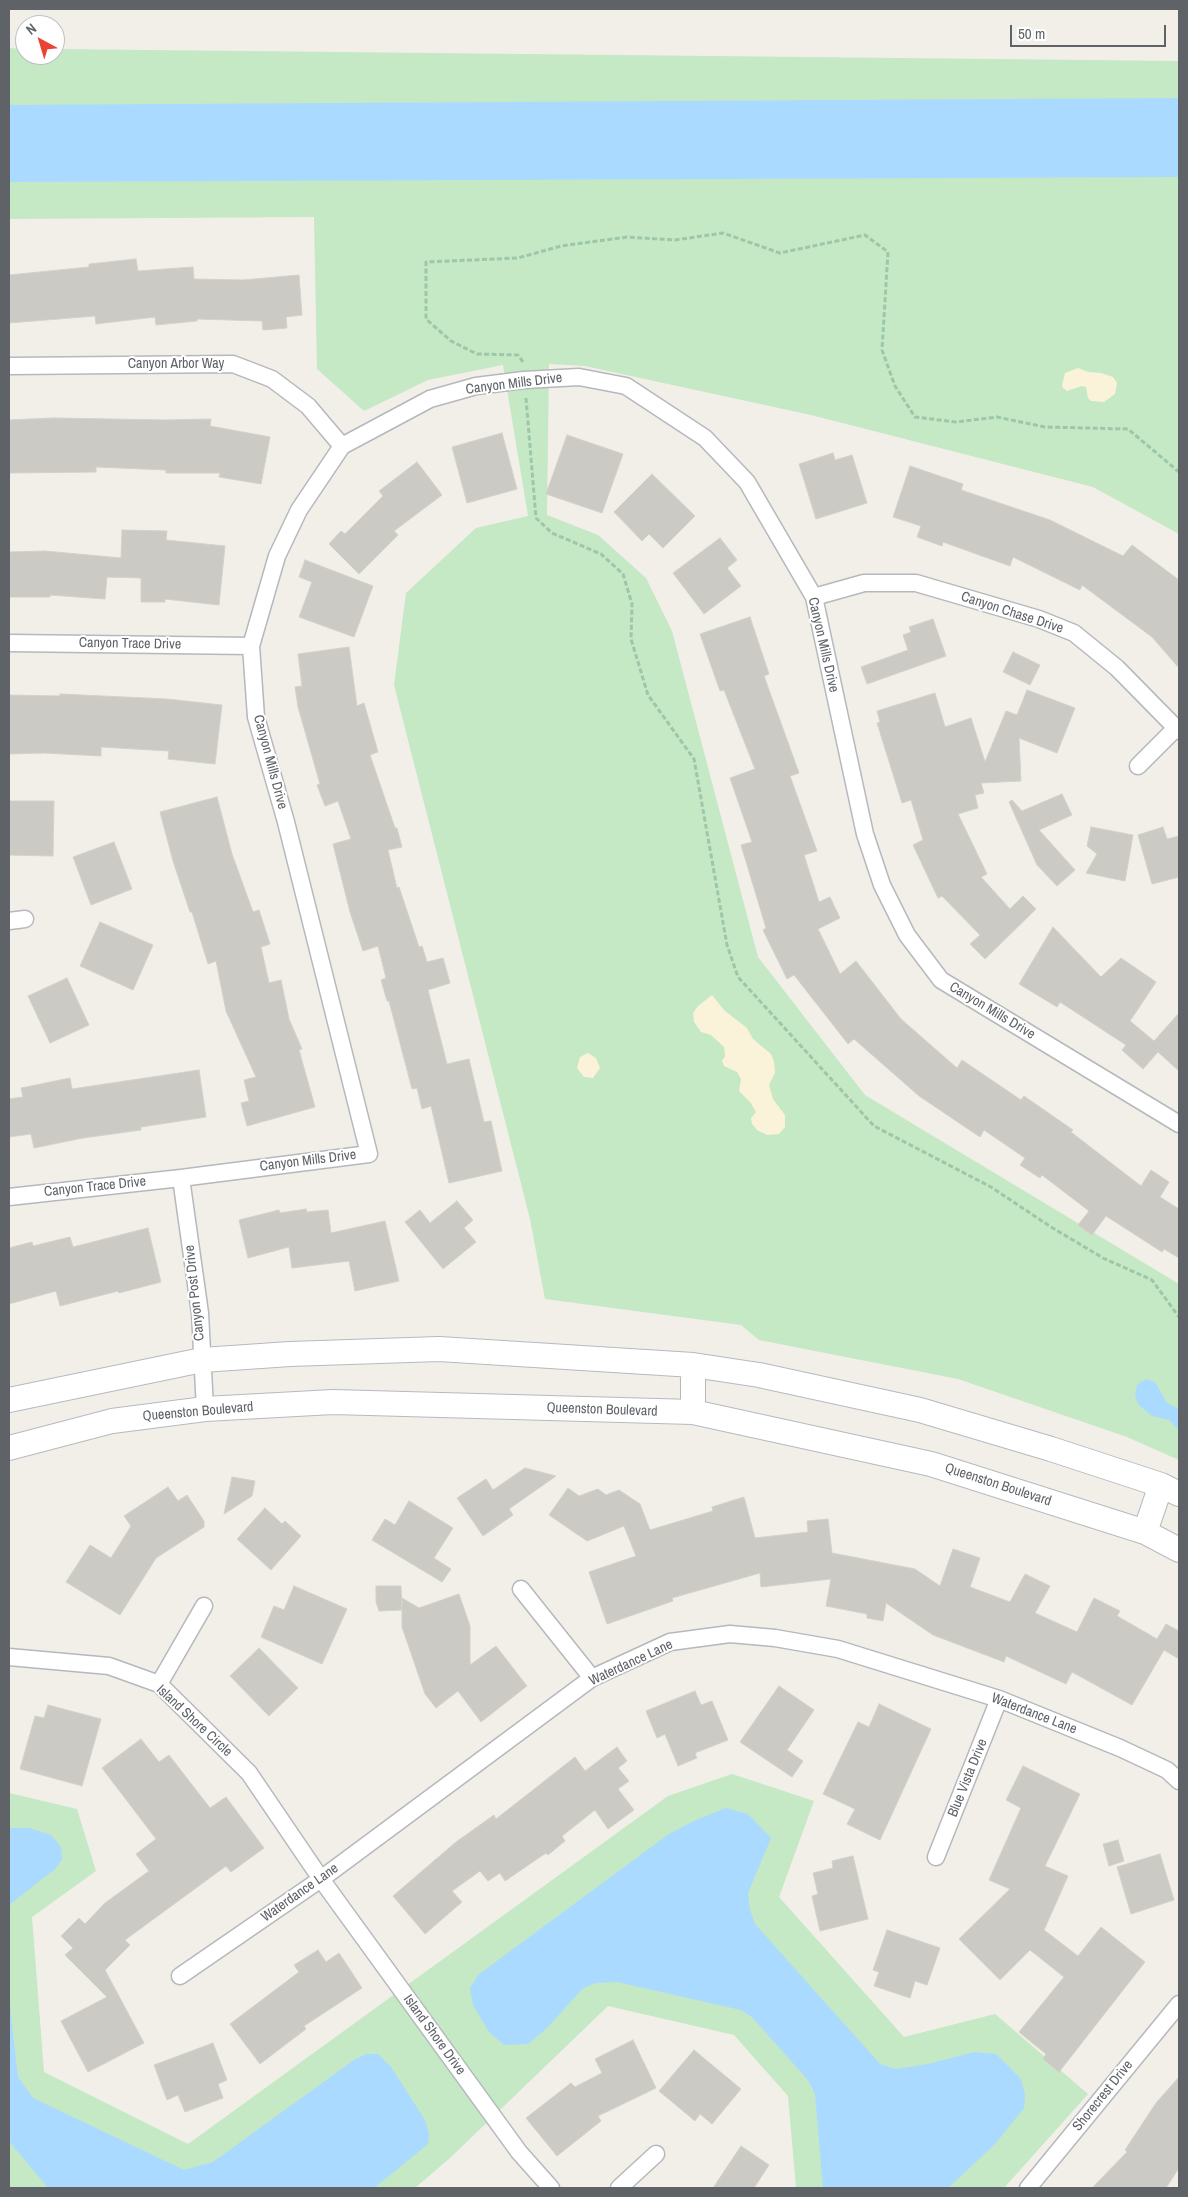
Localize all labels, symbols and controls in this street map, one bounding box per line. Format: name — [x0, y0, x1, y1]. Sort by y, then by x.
north arrow — [15, 15, 65, 65]
scale bar — [1013, 15, 1169, 47]
text: N — [22, 20, 40, 39]
text: 50 m — [1018, 23, 1045, 44]
street label: Canyon Arbor Way — [128, 356, 224, 372]
street label: Canyon Mills Drive — [465, 370, 563, 398]
street label: Canyon Chase Drive — [959, 589, 1065, 637]
street label: Canyon Mills Drive — [804, 596, 842, 694]
street label: Canyon Trace Drive — [79, 635, 181, 653]
street label: Canyon Mills Drive — [249, 713, 291, 811]
street label: Canyon Mills Drive — [946, 979, 1038, 1043]
street label: Canyon Mills Drive — [259, 1147, 357, 1175]
street label: Canyon Trace Drive — [43, 1173, 147, 1201]
street label: Canyon Post Drive — [182, 1244, 208, 1342]
street label: Queenston Boulevard — [142, 1399, 254, 1425]
street label: Queenston Boulevard — [546, 1400, 658, 1420]
street label: Queenston Boulevard — [943, 1460, 1053, 1510]
street label: Waterdance Lane — [587, 1636, 675, 1690]
street label: Island Shore Circle — [153, 1682, 235, 1760]
street label: Waterdance Lane — [989, 1690, 1079, 1738]
street label: Blue Vista Drive — [945, 1736, 991, 1820]
street label: Waterdance Lane — [258, 1860, 342, 1926]
street label: Island Shore Drive — [399, 1992, 469, 2078]
street label: Shorecrest Drive — [1069, 2057, 1137, 2135]

